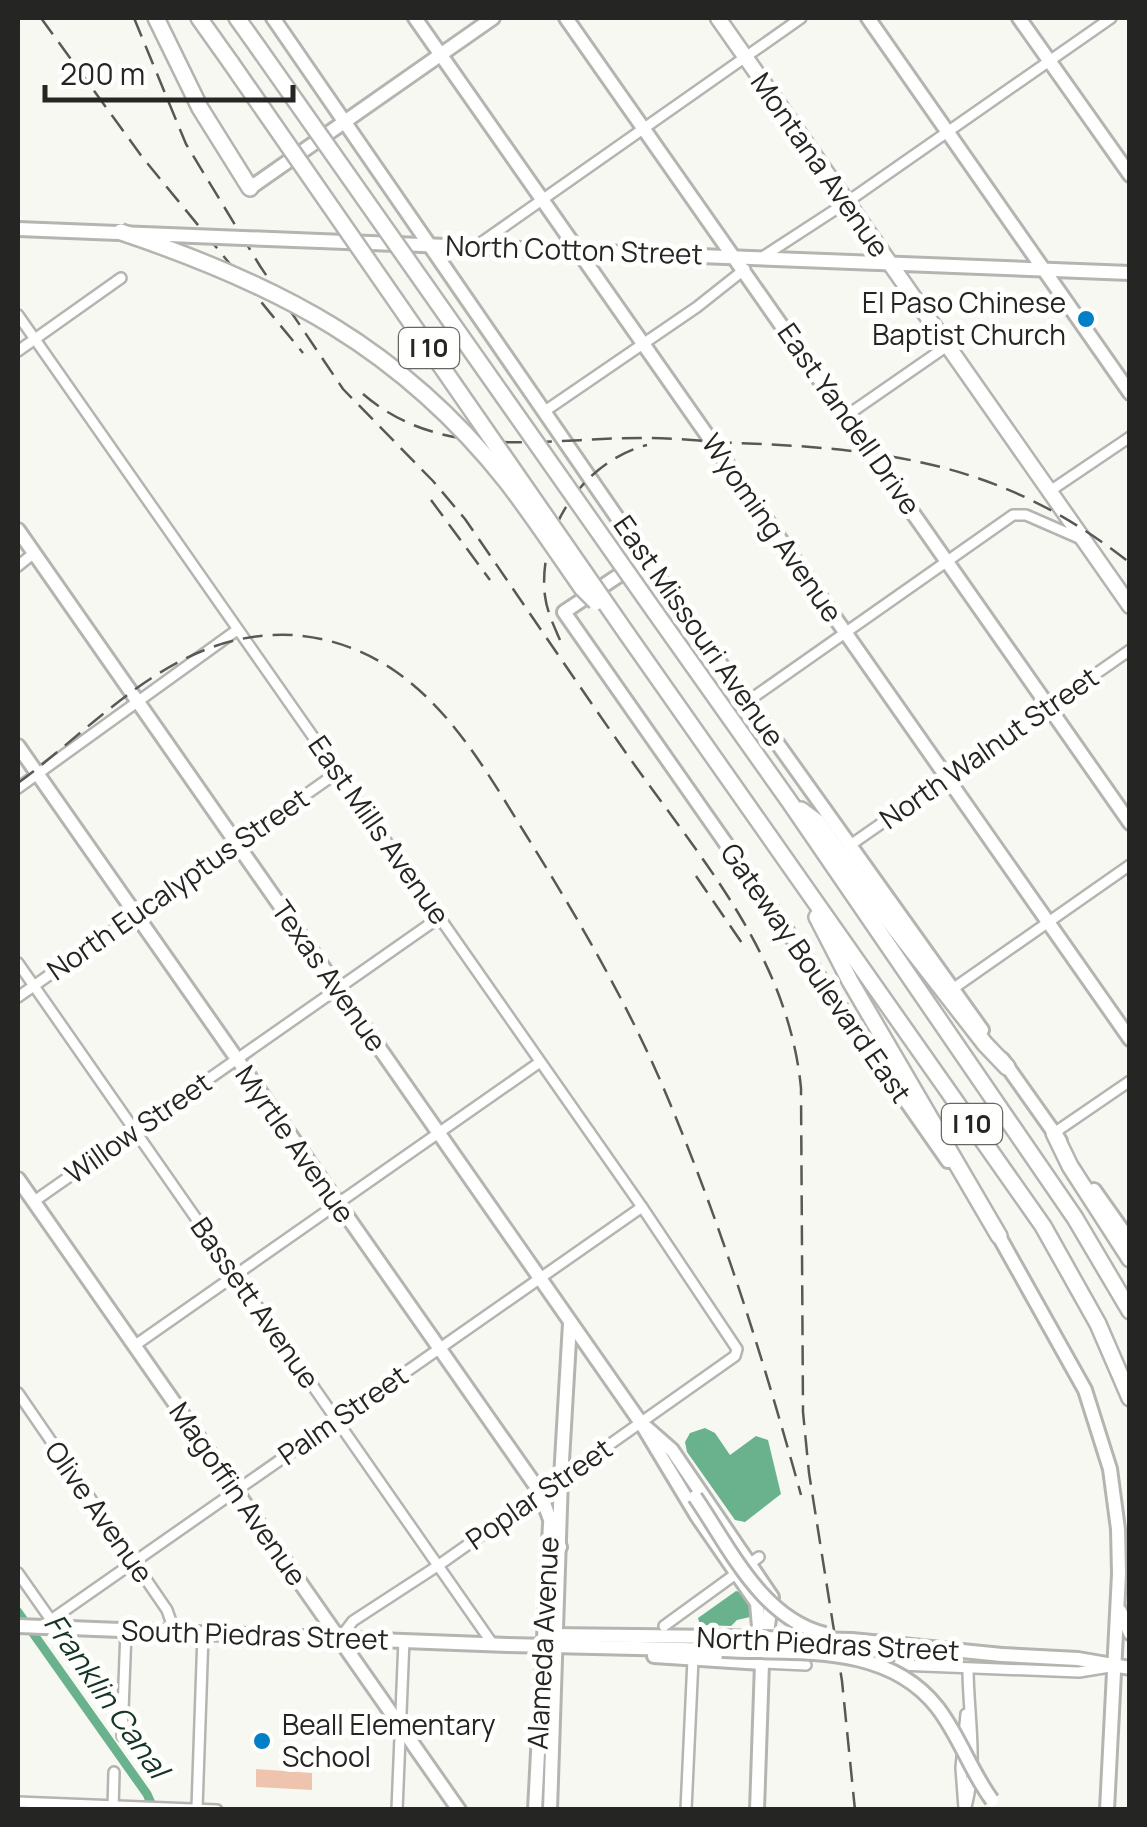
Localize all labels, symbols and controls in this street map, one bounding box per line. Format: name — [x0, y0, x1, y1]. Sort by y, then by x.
scale bar — [45, 40, 292, 102]
text: 200 m — [60, 53, 145, 94]
street label: Montana Avenue — [743, 65, 899, 264]
street label: North Cotton Street — [445, 226, 703, 272]
place label: El Paso Chinese Baptist Church — [862, 283, 1066, 353]
marker: El Paso Chinese Baptist Church — [1075, 308, 1097, 330]
street label: East Yandell Drive — [770, 315, 930, 522]
road number: I 10 — [399, 328, 459, 368]
street label: Wyoming Avenue — [694, 426, 852, 629]
street label: East Missouri Avenue — [606, 507, 794, 753]
street label: North Walnut Street — [872, 657, 1105, 837]
street label: East Mills Avenue — [300, 727, 459, 931]
street label: North Eucalyptus Street — [39, 778, 316, 988]
street label: Gateway Boulevard East — [713, 835, 921, 1110]
street label: Texas Avenue — [264, 892, 396, 1058]
street label: Myrtle Avenue — [227, 1057, 364, 1230]
street label: Willow Street — [57, 1063, 218, 1192]
road number: I 10 — [942, 1104, 1002, 1144]
street label: Bassett Avenue — [183, 1209, 329, 1396]
street label: Palm Street — [270, 1356, 415, 1473]
street label: Magoffin Avenue — [161, 1394, 316, 1593]
street label: Poplar Street — [458, 1429, 619, 1557]
street label: Olive Avenue — [37, 1433, 163, 1590]
street label: Alameda Avenue — [517, 1535, 567, 1751]
water label: Franklin Canal — [35, 1605, 181, 1789]
street label: South Piedras Street — [120, 1610, 390, 1658]
street label: North Piedras Street — [696, 1617, 961, 1669]
place label: Beall Elementary School — [282, 1705, 496, 1775]
marker: Beall Elementary School — [251, 1730, 273, 1752]

